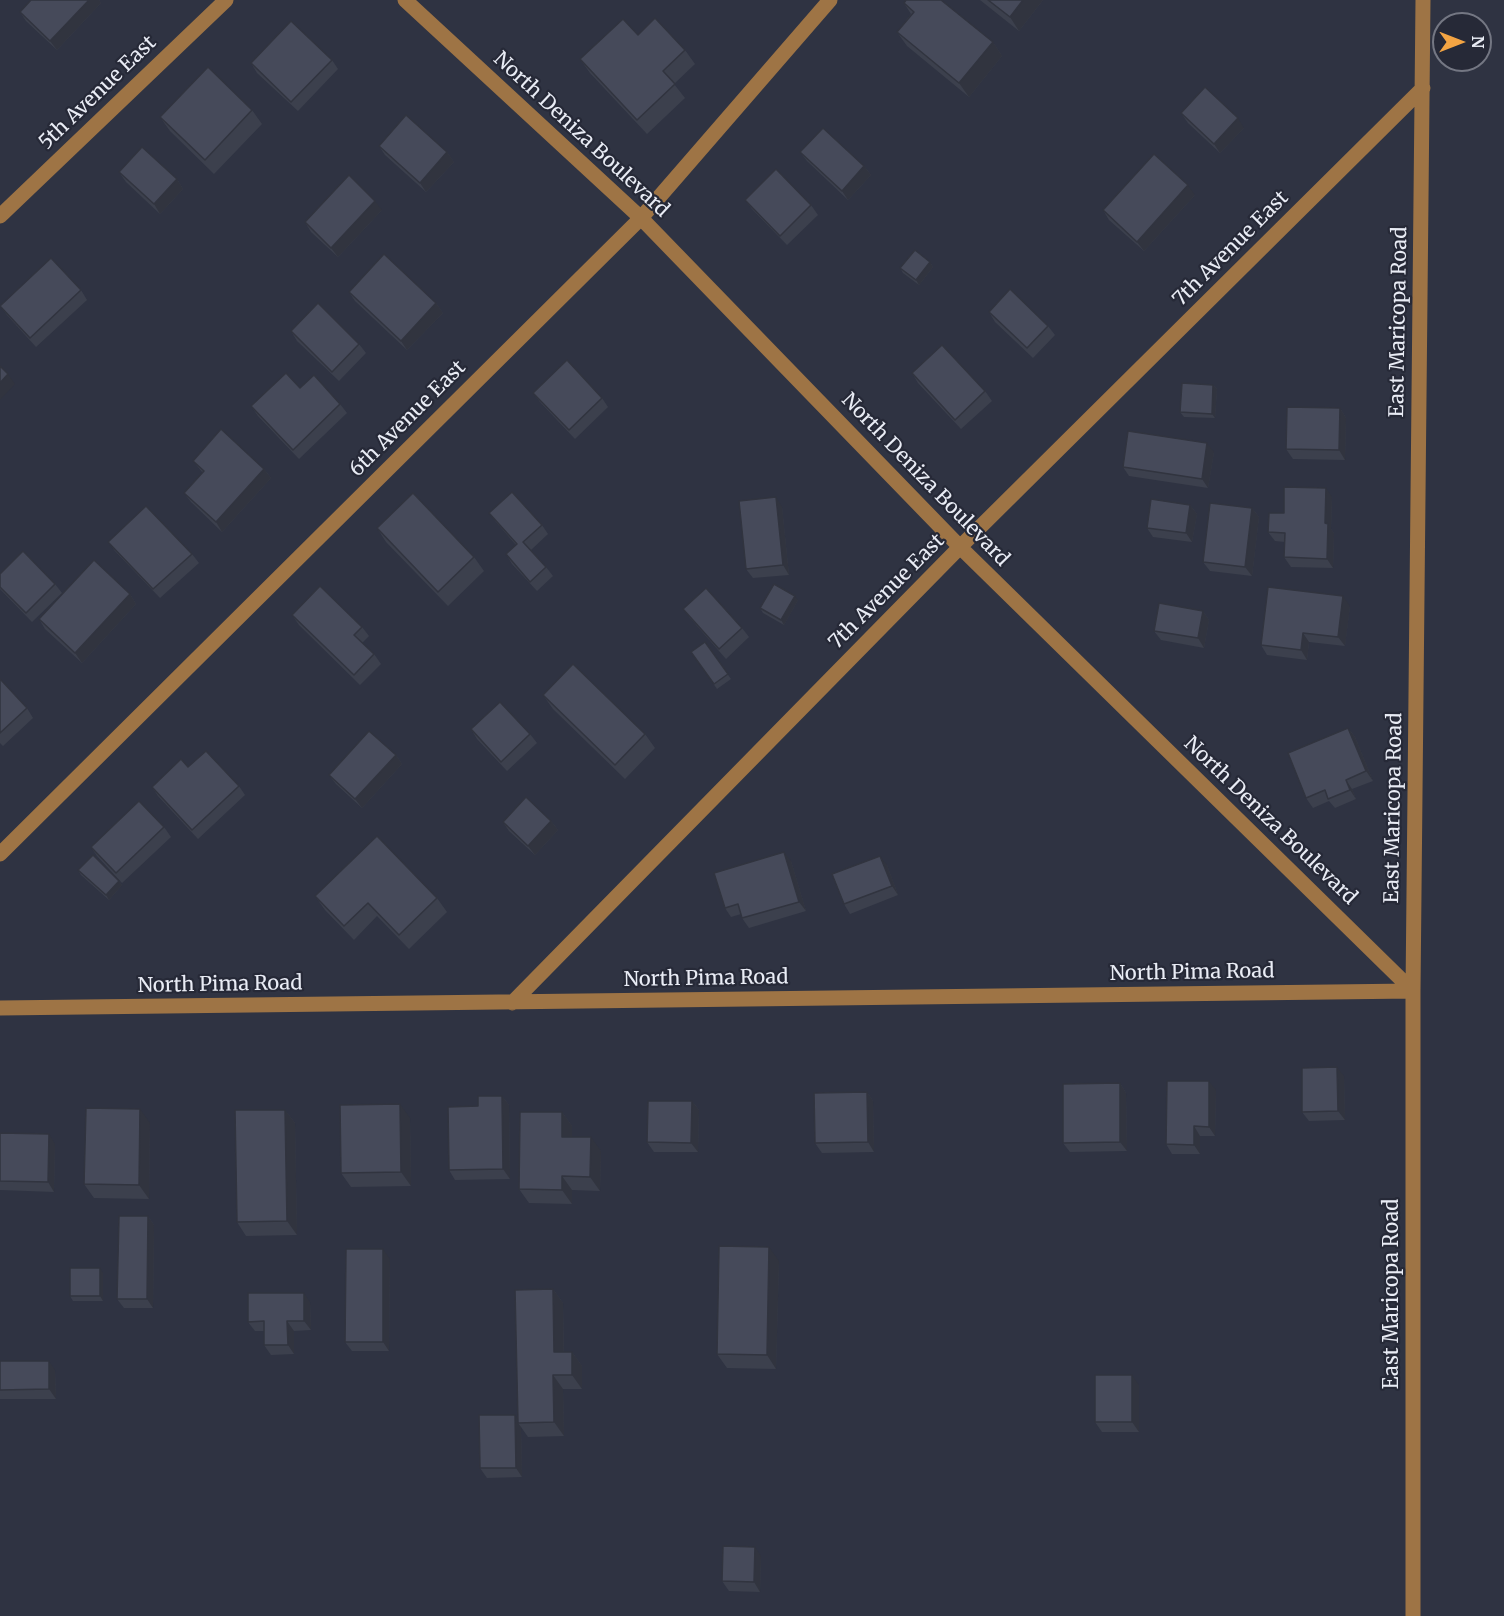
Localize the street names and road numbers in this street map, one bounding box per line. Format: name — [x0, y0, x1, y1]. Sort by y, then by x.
street label: 5th Avenue East — [35, 31, 161, 155]
street label: North Deniza Boulevard — [488, 47, 674, 223]
street label: 7th Avenue East — [1168, 186, 1294, 312]
street label: East Maricopa Road — [1385, 227, 1413, 417]
street label: 6th Avenue East — [345, 356, 471, 482]
street label: North Deniza Boulevard — [836, 389, 1014, 571]
street label: 7th Avenue East — [824, 529, 950, 655]
street label: East Maricopa Road — [1380, 713, 1408, 903]
street label: North Deniza Boulevard — [1179, 732, 1361, 910]
street label: North Pima Road — [1109, 960, 1275, 986]
street label: North Pima Road — [623, 966, 789, 992]
street label: North Pima Road — [137, 972, 303, 998]
street label: East Maricopa Road — [1380, 1199, 1404, 1389]

